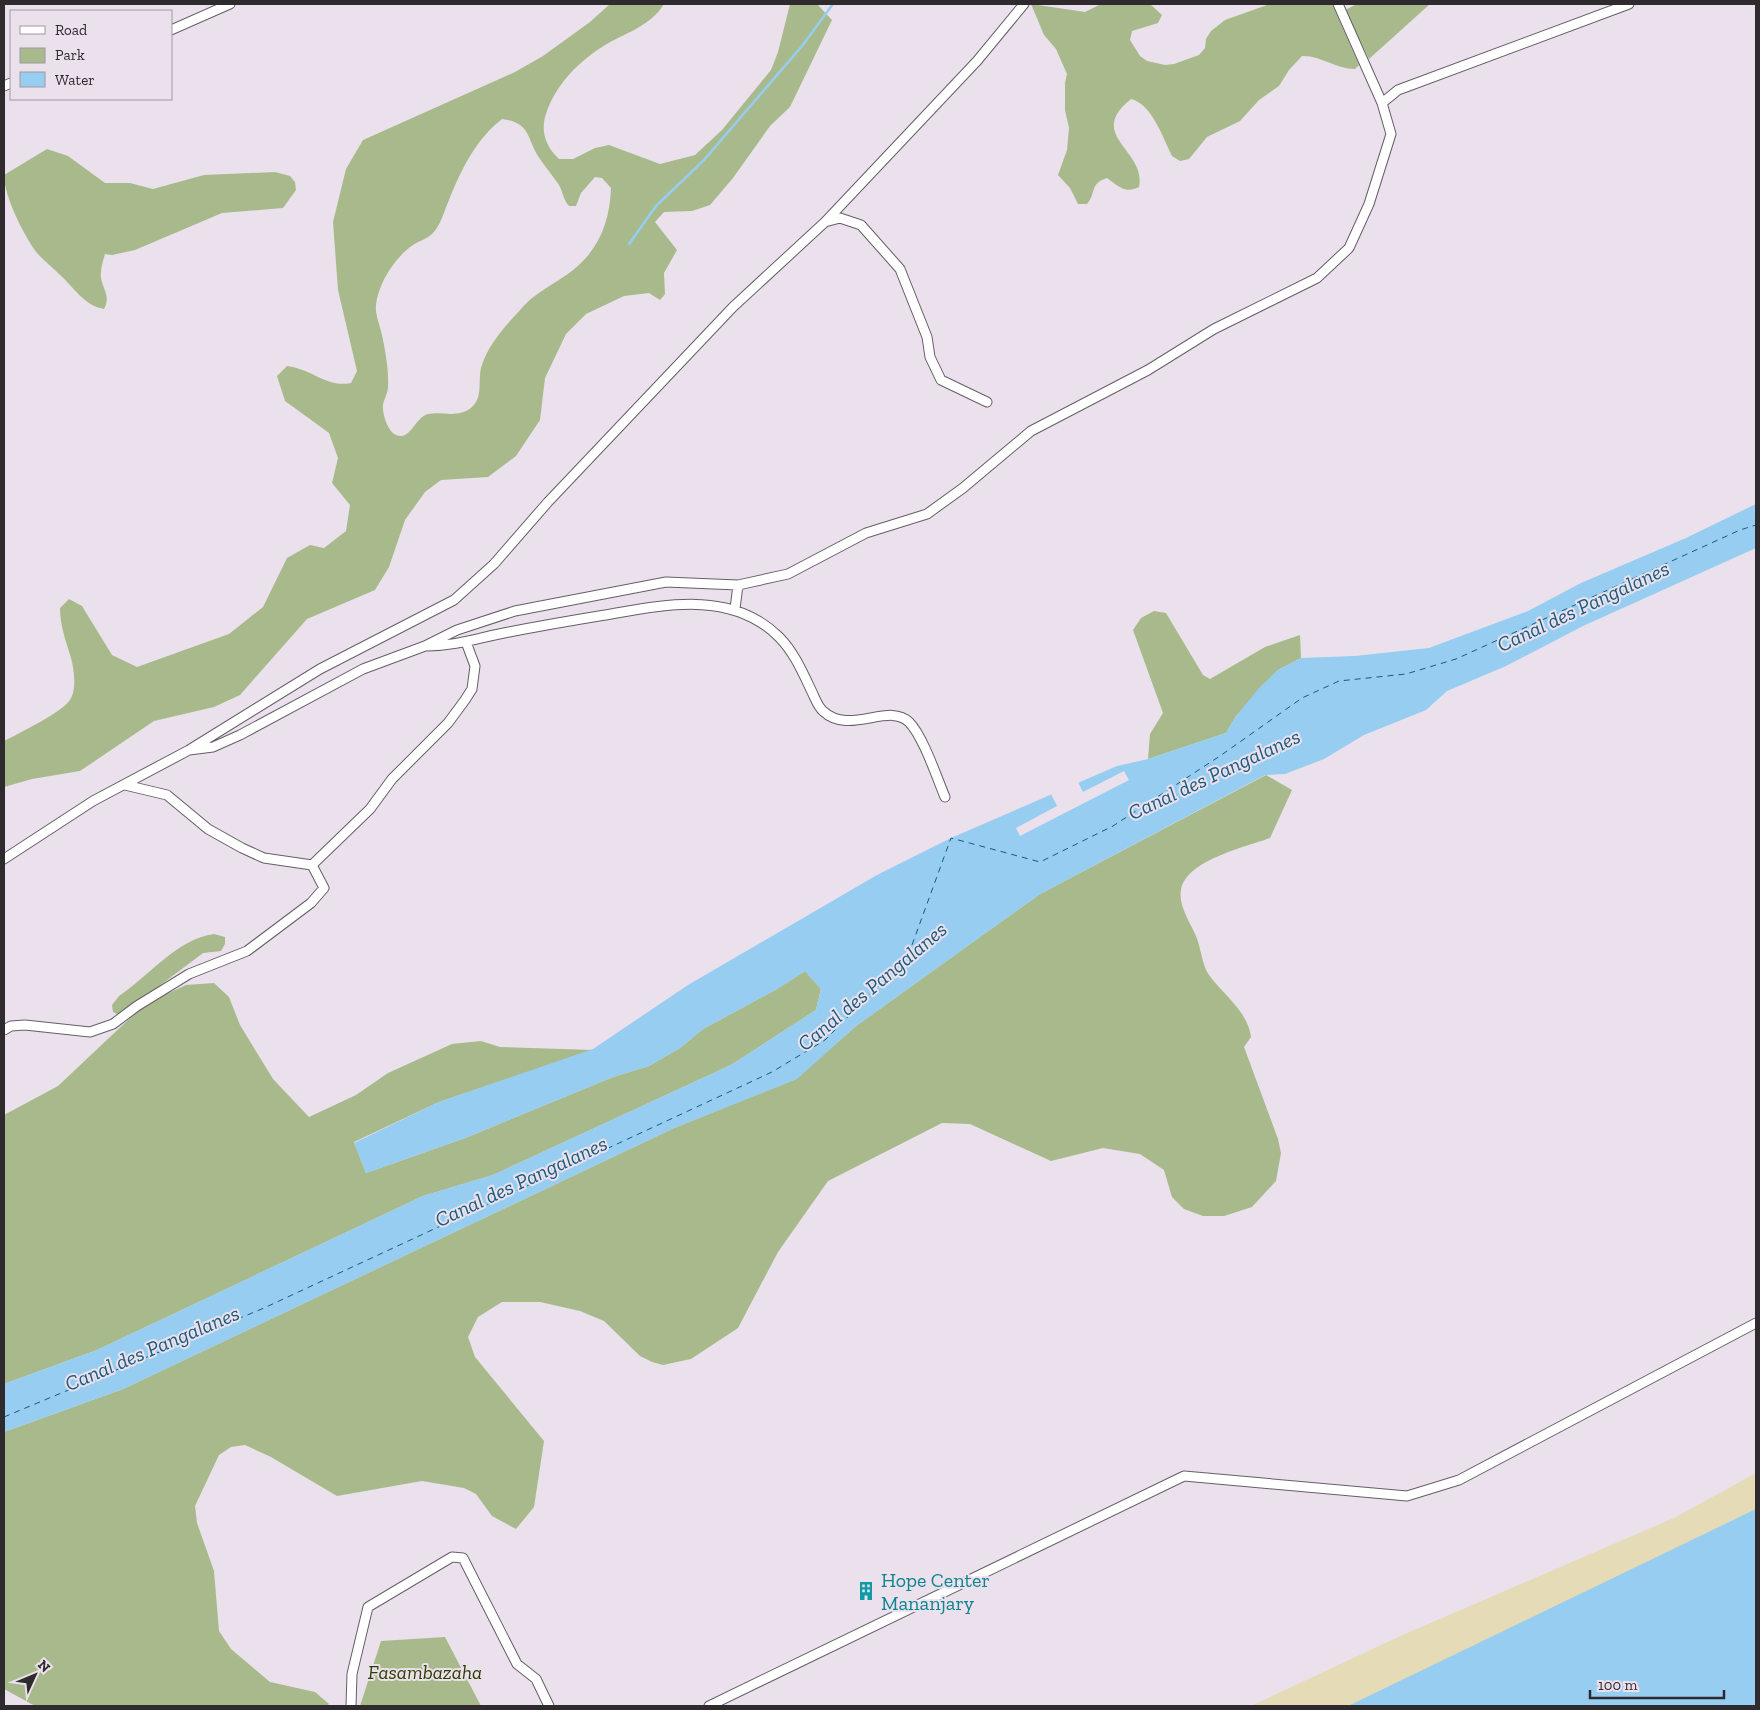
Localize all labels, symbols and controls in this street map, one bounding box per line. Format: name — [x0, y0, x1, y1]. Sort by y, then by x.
legend — [10, 10, 172, 100]
text: Road — [55, 21, 88, 39]
text: Park — [55, 46, 85, 64]
text: Water — [55, 71, 95, 89]
water label: Canal des Pangalanes — [1493, 555, 1673, 657]
water label: Canal des Pangalanes — [1124, 723, 1304, 825]
water label: Canal des Pangalanes — [792, 916, 952, 1056]
water label: Canal des Pangalanes — [431, 1130, 611, 1232]
water label: Canal des Pangalanes — [61, 1300, 243, 1396]
place label: Hope Center Mananjary — [881, 1568, 990, 1615]
building icon: Hope Center Mananjary — [855, 1580, 877, 1602]
north arrow — [10, 1650, 60, 1700]
text: N — [34, 1657, 54, 1676]
park label: Fasambazaha — [368, 1660, 482, 1684]
scale bar — [1590, 1668, 1724, 1700]
text: 100 m — [1598, 1676, 1637, 1694]

